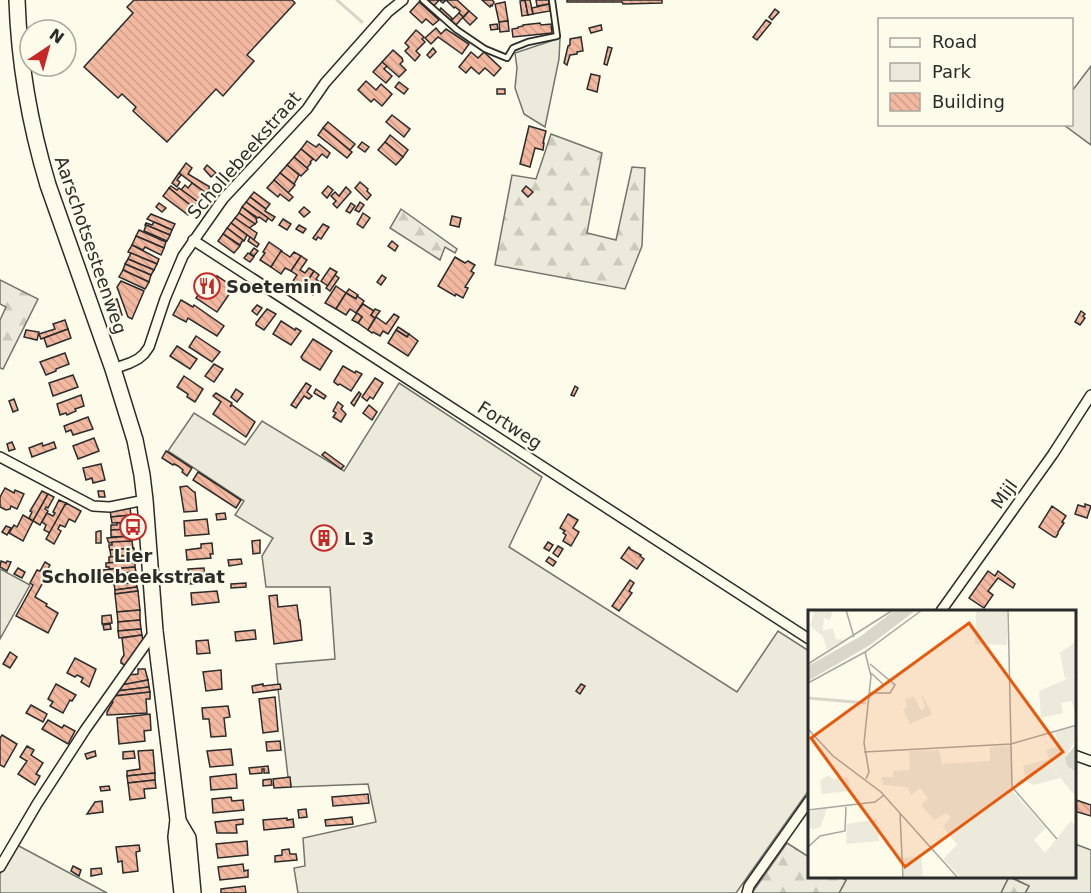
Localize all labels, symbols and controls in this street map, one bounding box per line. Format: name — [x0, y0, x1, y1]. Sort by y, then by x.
north arrow — [18, 18, 78, 78]
legend — [878, 18, 1073, 126]
text: N — [46, 25, 68, 48]
text: Road — [932, 31, 977, 52]
text: Park — [932, 61, 971, 82]
street label: Schollebeekstraat — [183, 87, 305, 223]
text: Building — [932, 91, 1005, 112]
street label: Aarschotsesteenweg — [51, 153, 131, 337]
restaurant icon: Soetemin — [192, 271, 222, 301]
place label: Soetemin — [226, 276, 322, 297]
street label: Fortweg — [474, 396, 546, 454]
street label: Mijl — [987, 475, 1021, 513]
bus stop icon: Lier Schollebeekstraat — [118, 512, 148, 542]
building icon: L 3 — [309, 523, 339, 553]
place label: L 3 — [344, 528, 374, 549]
place label: Lier Schollebeekstraat — [41, 545, 225, 587]
inset map — [808, 610, 1076, 878]

